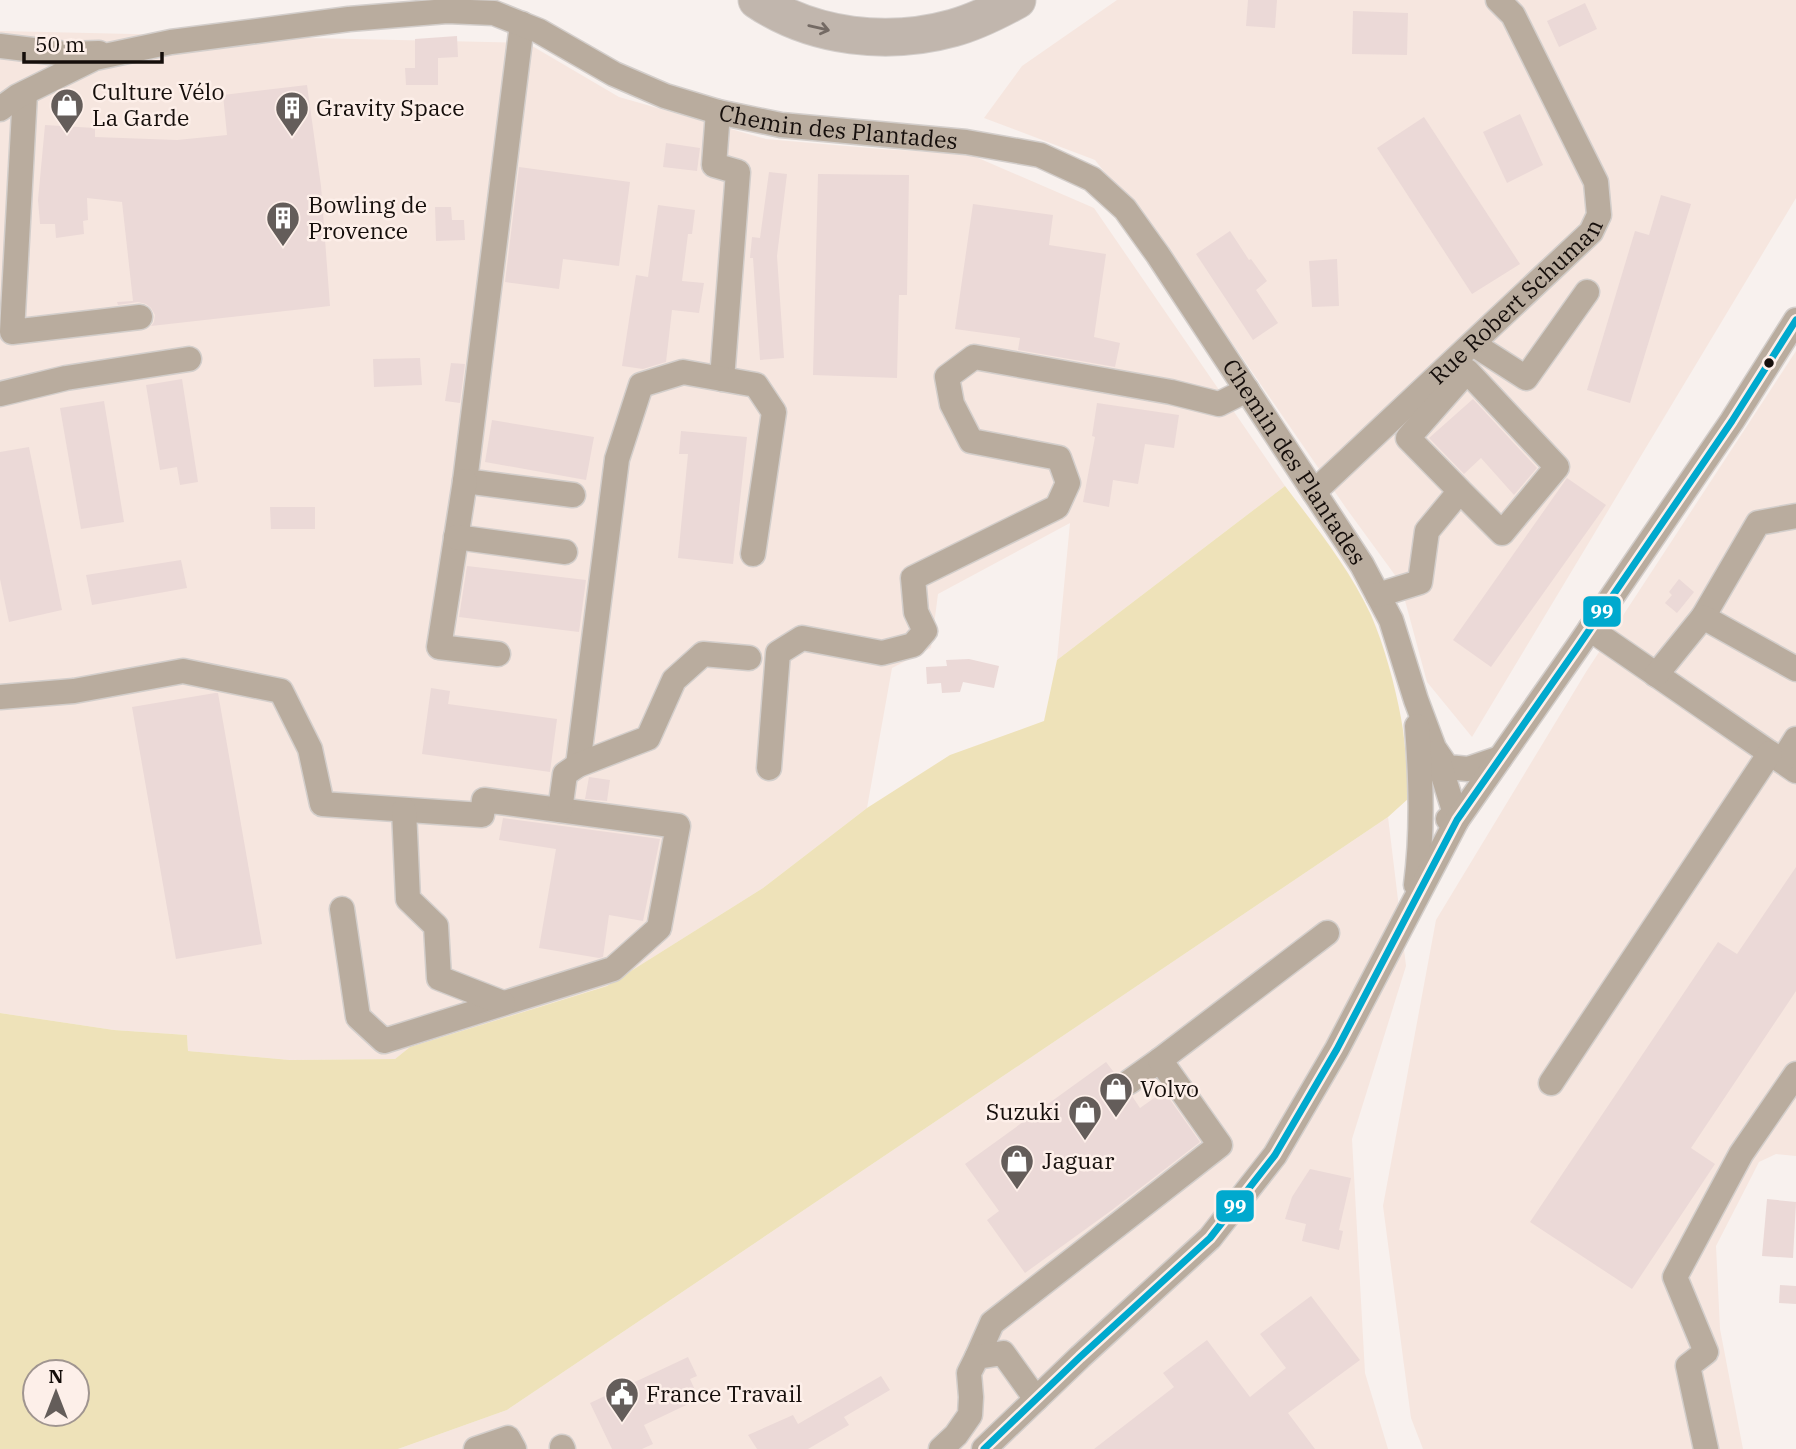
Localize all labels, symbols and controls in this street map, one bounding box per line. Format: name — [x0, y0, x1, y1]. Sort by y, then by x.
scale bar — [24, 21, 163, 65]
one-way arrow — [807, 23, 829, 36]
text: 50 m — [35, 30, 85, 58]
place label: Culture Vélo La Garde — [92, 76, 224, 132]
shop icon: Culture Vélo La Garde — [48, 86, 86, 135]
building icon: Gravity Space — [273, 89, 311, 138]
place label: Gravity Space — [316, 92, 465, 122]
street label: Chemin des Plantades — [716, 97, 959, 155]
place label: Bowling de Provence — [308, 189, 427, 245]
building icon: Bowling de Provence — [264, 199, 302, 248]
street label: Rue Robert Schuman — [1422, 214, 1609, 390]
street label: Chemin des Plantades — [1216, 353, 1374, 570]
unlabelled marker — [1762, 356, 1776, 370]
line badge: 99 — [1582, 595, 1622, 628]
text: 99 — [1591, 599, 1613, 623]
shop icon: Volvo — [1097, 1070, 1135, 1119]
place label: Volvo — [1140, 1073, 1199, 1103]
shop icon: Suzuki — [1066, 1093, 1104, 1142]
place label: Suzuki — [986, 1096, 1060, 1126]
shop icon: Jaguar — [998, 1142, 1036, 1191]
place label: Jaguar — [1042, 1145, 1114, 1175]
line badge: 99 — [1215, 1189, 1255, 1223]
text: 99 — [1224, 1194, 1246, 1218]
north arrow — [21, 1358, 91, 1428]
text: N — [48, 1364, 64, 1388]
public building icon: France Travail — [603, 1375, 641, 1424]
place label: France Travail — [646, 1378, 802, 1408]

